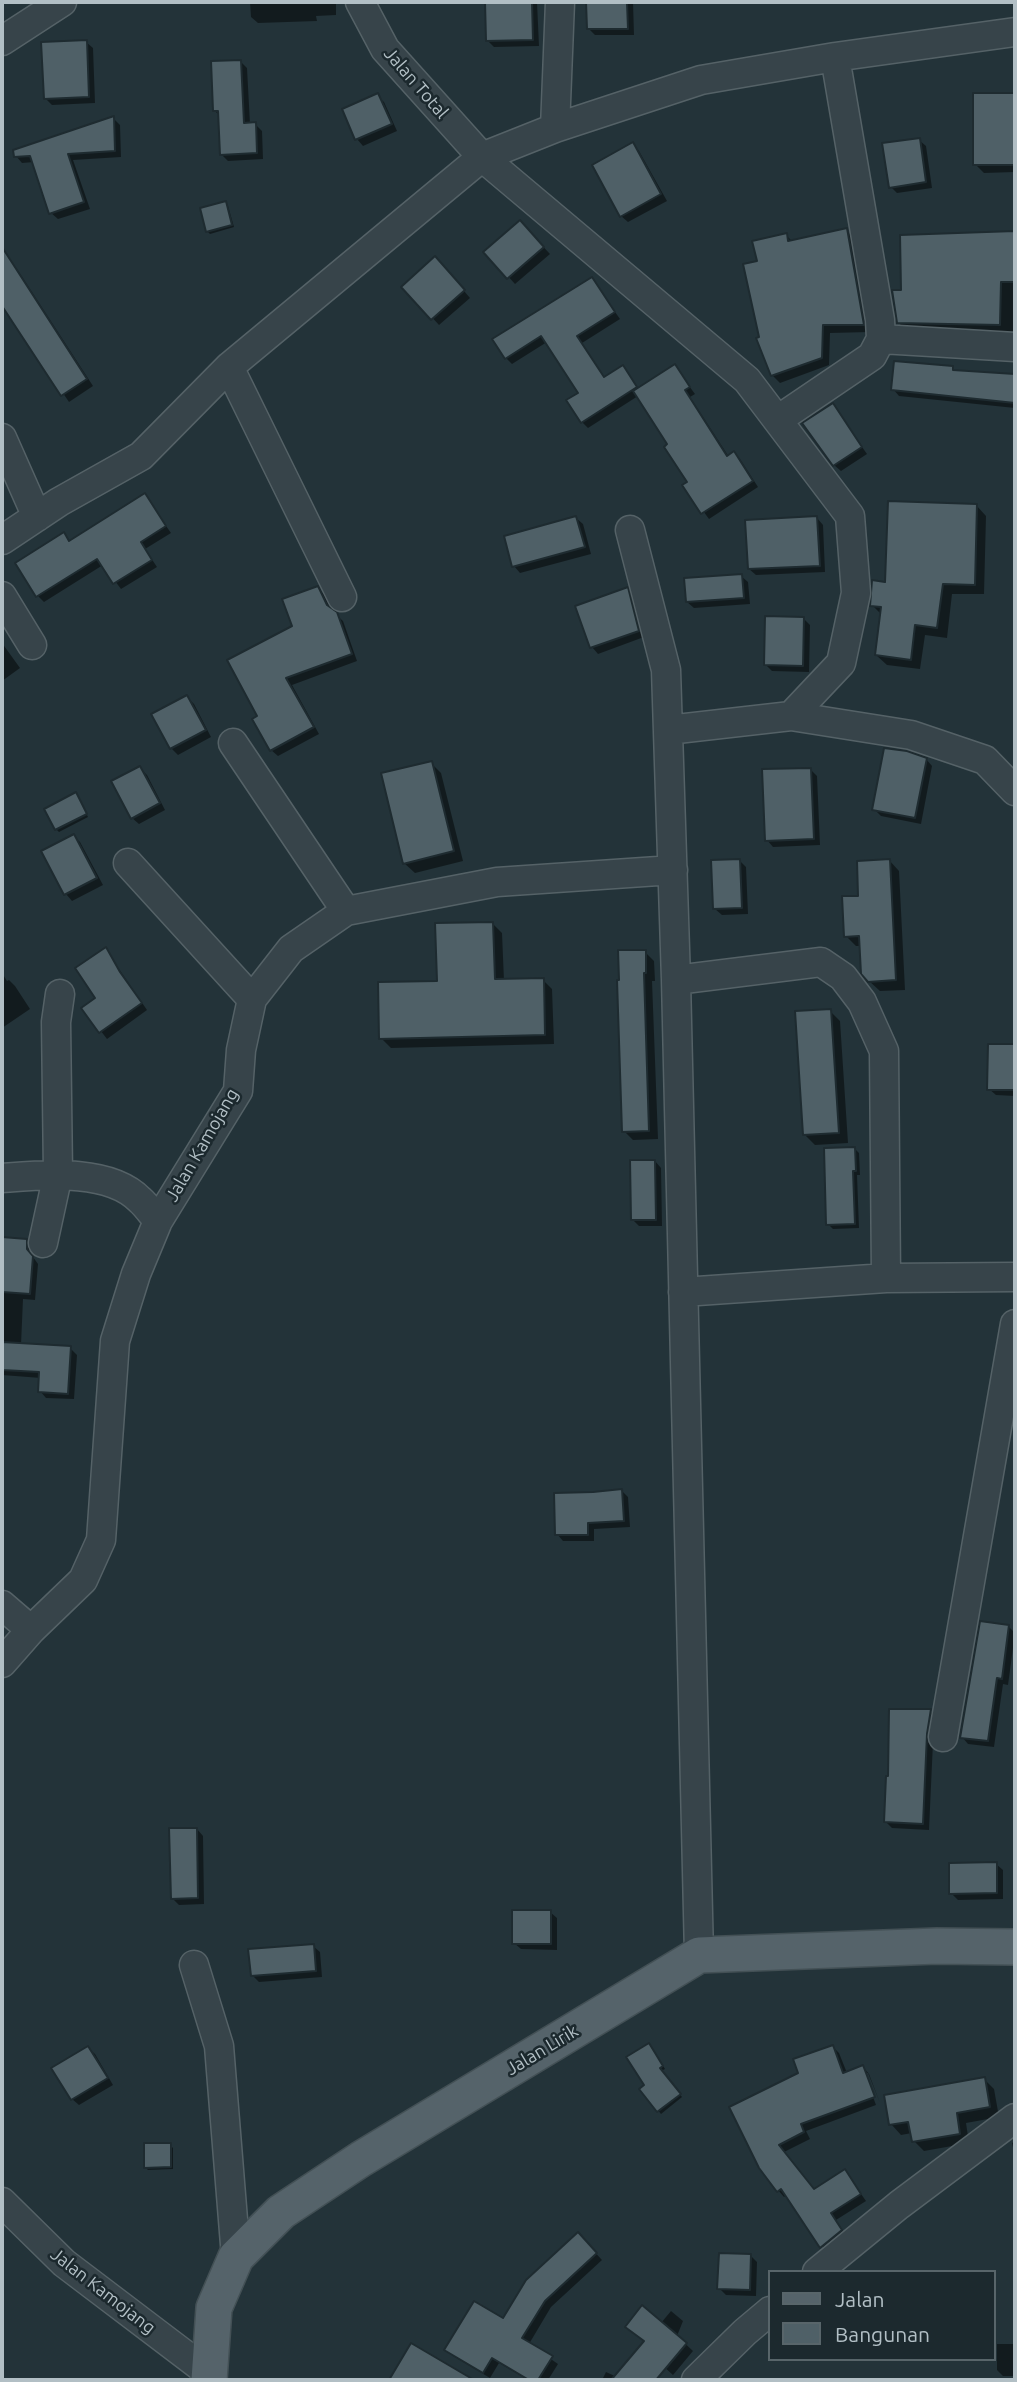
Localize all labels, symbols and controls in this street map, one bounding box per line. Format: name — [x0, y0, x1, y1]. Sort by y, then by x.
street label: Jalan Total — [379, 43, 453, 123]
street label: Jalan Kamojang — [161, 1085, 243, 1205]
street label: Jalan Lirik — [502, 2020, 582, 2080]
street label: Jalan Kamojang — [46, 2243, 160, 2339]
legend — [768, 2270, 996, 2361]
text: Jalan — [835, 2287, 884, 2311]
text: Bangunan — [835, 2322, 930, 2346]

